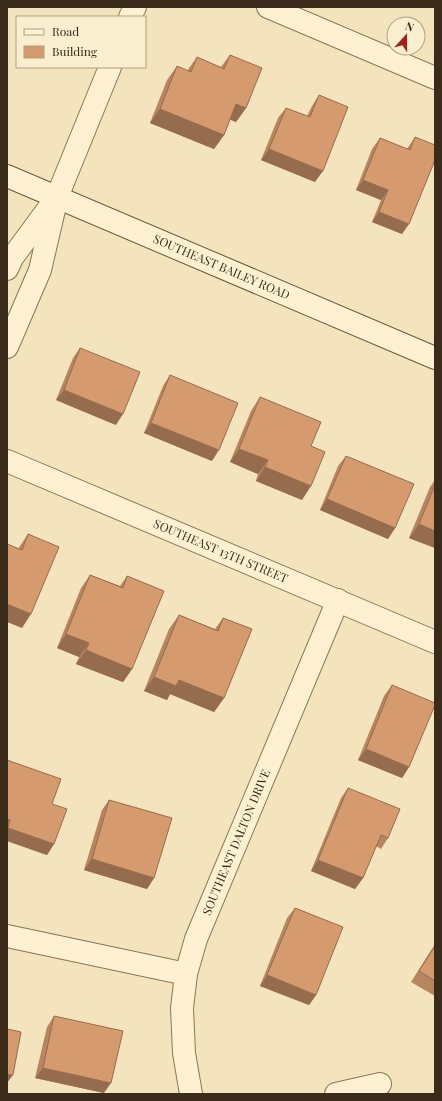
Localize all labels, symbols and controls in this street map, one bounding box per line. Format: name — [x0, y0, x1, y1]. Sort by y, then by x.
legend — [16, 16, 146, 68]
north arrow — [386, 16, 426, 56]
text: N — [403, 18, 416, 35]
text: Road — [52, 23, 79, 39]
text: Building — [52, 43, 98, 59]
street label: SOUTHEAST BAILEY ROAD — [151, 230, 293, 303]
street label: SOUTHEAST 13TH STREET — [151, 515, 291, 586]
street label: SOUTHEAST DALTON DRIVE — [198, 767, 273, 917]

